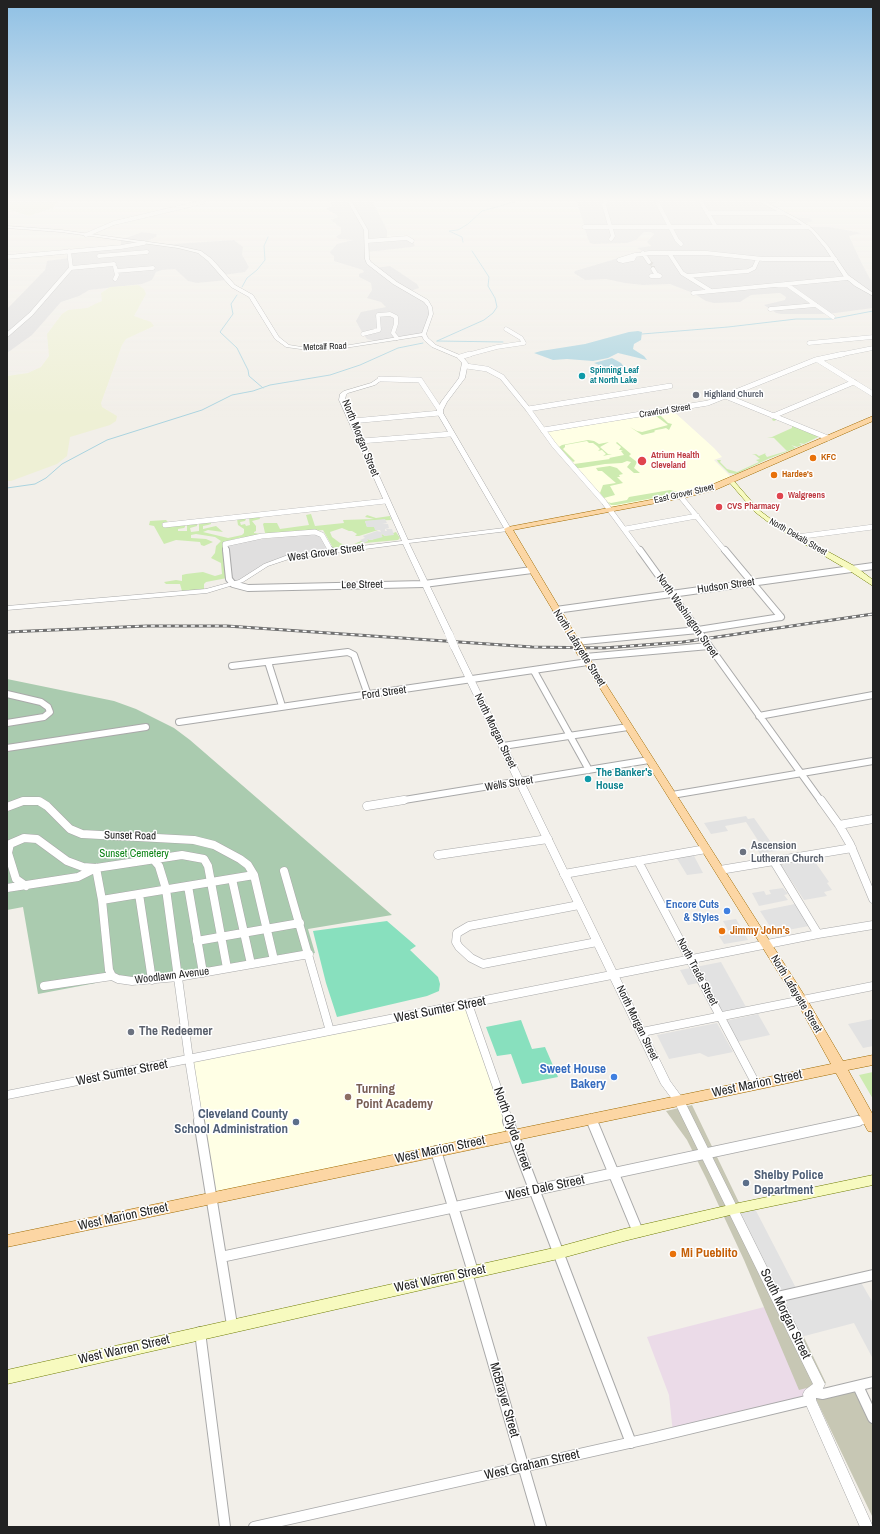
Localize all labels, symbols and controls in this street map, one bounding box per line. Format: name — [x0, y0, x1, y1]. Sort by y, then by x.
street label: Metcalf Road — [303, 341, 347, 353]
place label: Spinning Leaf at North Lake — [590, 366, 639, 387]
marker: Spinning Leaf at North Lake — [577, 371, 587, 381]
marker: Highland Church — [691, 390, 701, 400]
place label: Highland Church — [704, 390, 763, 400]
street label: North Morgan Street — [339, 398, 381, 478]
street label: Crawford Street — [639, 402, 691, 420]
place label: Atrium Health Cleveland — [651, 451, 699, 472]
marker: KFC — [808, 453, 818, 463]
place label: KFC — [821, 453, 836, 463]
marker: Atrium Health Cleveland — [636, 455, 648, 467]
marker: Hardee's — [769, 470, 779, 480]
place label: Hardee's — [782, 470, 813, 480]
street label: East Grover Street — [653, 482, 715, 506]
marker: Walgreens — [775, 491, 785, 501]
place label: Walgreens — [788, 491, 825, 501]
marker: CVS Pharmacy — [714, 502, 724, 512]
place label: CVS Pharmacy — [727, 502, 780, 512]
street label: North Dekalb Street — [767, 516, 829, 558]
street label: West Grover Street — [287, 541, 365, 565]
street label: North Washington Street — [653, 572, 721, 660]
street label: Hudson Street — [697, 575, 755, 597]
street label: Lee Street — [341, 578, 383, 592]
street label: North Lafayette Street — [550, 607, 608, 689]
street label: Ford Street — [361, 683, 407, 703]
street label: North Morgan Street — [471, 691, 519, 771]
place label: The Banker's House — [596, 766, 652, 792]
street label: Wells Street — [484, 774, 534, 794]
marker: The Banker's House — [583, 774, 593, 784]
street label: Sunset Road — [104, 829, 156, 843]
place label: Ascension Lutheran Church — [751, 839, 824, 865]
park label: Sunset Cemetery — [99, 847, 169, 861]
marker: Ascension Lutheran Church — [738, 847, 748, 857]
place label: Encore Cuts & Styles — [666, 898, 719, 924]
marker: Encore Cuts & Styles — [722, 906, 732, 916]
place label: Jimmy John's — [730, 924, 790, 938]
marker: Jimmy John's — [717, 926, 727, 936]
street label: North Trade Street — [674, 936, 720, 1008]
street label: North Lafayette Street — [768, 953, 824, 1035]
street label: Woodlawn Avenue — [134, 965, 210, 987]
street label: North Morgan Street — [613, 983, 661, 1063]
street label: West Sumter Street — [393, 993, 487, 1027]
place label: The Redeemer — [139, 1024, 212, 1040]
marker: The Redeemer — [126, 1027, 136, 1037]
street label: West Sumter Street — [75, 1056, 169, 1090]
place label: Sweet House Bakery — [540, 1062, 606, 1093]
street label: West Marion Street — [711, 1067, 803, 1101]
marker: Sweet House Bakery — [609, 1072, 619, 1082]
place label: Turning Point Academy — [356, 1082, 433, 1113]
street label: North Clyde Street — [490, 1085, 534, 1173]
marker: Turning Point Academy — [343, 1092, 353, 1102]
place label: Cleveland County School Administration — [174, 1107, 288, 1138]
marker: Cleveland County School Administration — [291, 1117, 301, 1127]
street label: West Marion Street — [394, 1133, 486, 1167]
place label: Shelby Police Department — [754, 1168, 823, 1199]
street label: West Dale Street — [504, 1172, 586, 1204]
marker: Shelby Police Department — [741, 1178, 751, 1188]
street label: West Marion Street — [77, 1200, 169, 1234]
place label: Mi Pueblito — [681, 1246, 738, 1262]
marker: Mi Pueblito — [668, 1249, 678, 1259]
street label: West Warren Street — [393, 1262, 487, 1296]
street label: South Morgan Street — [756, 1266, 814, 1362]
street label: West Warren Street — [77, 1332, 171, 1368]
street label: McBrayer Street — [486, 1361, 522, 1439]
street label: West Graham Street — [483, 1446, 581, 1484]

